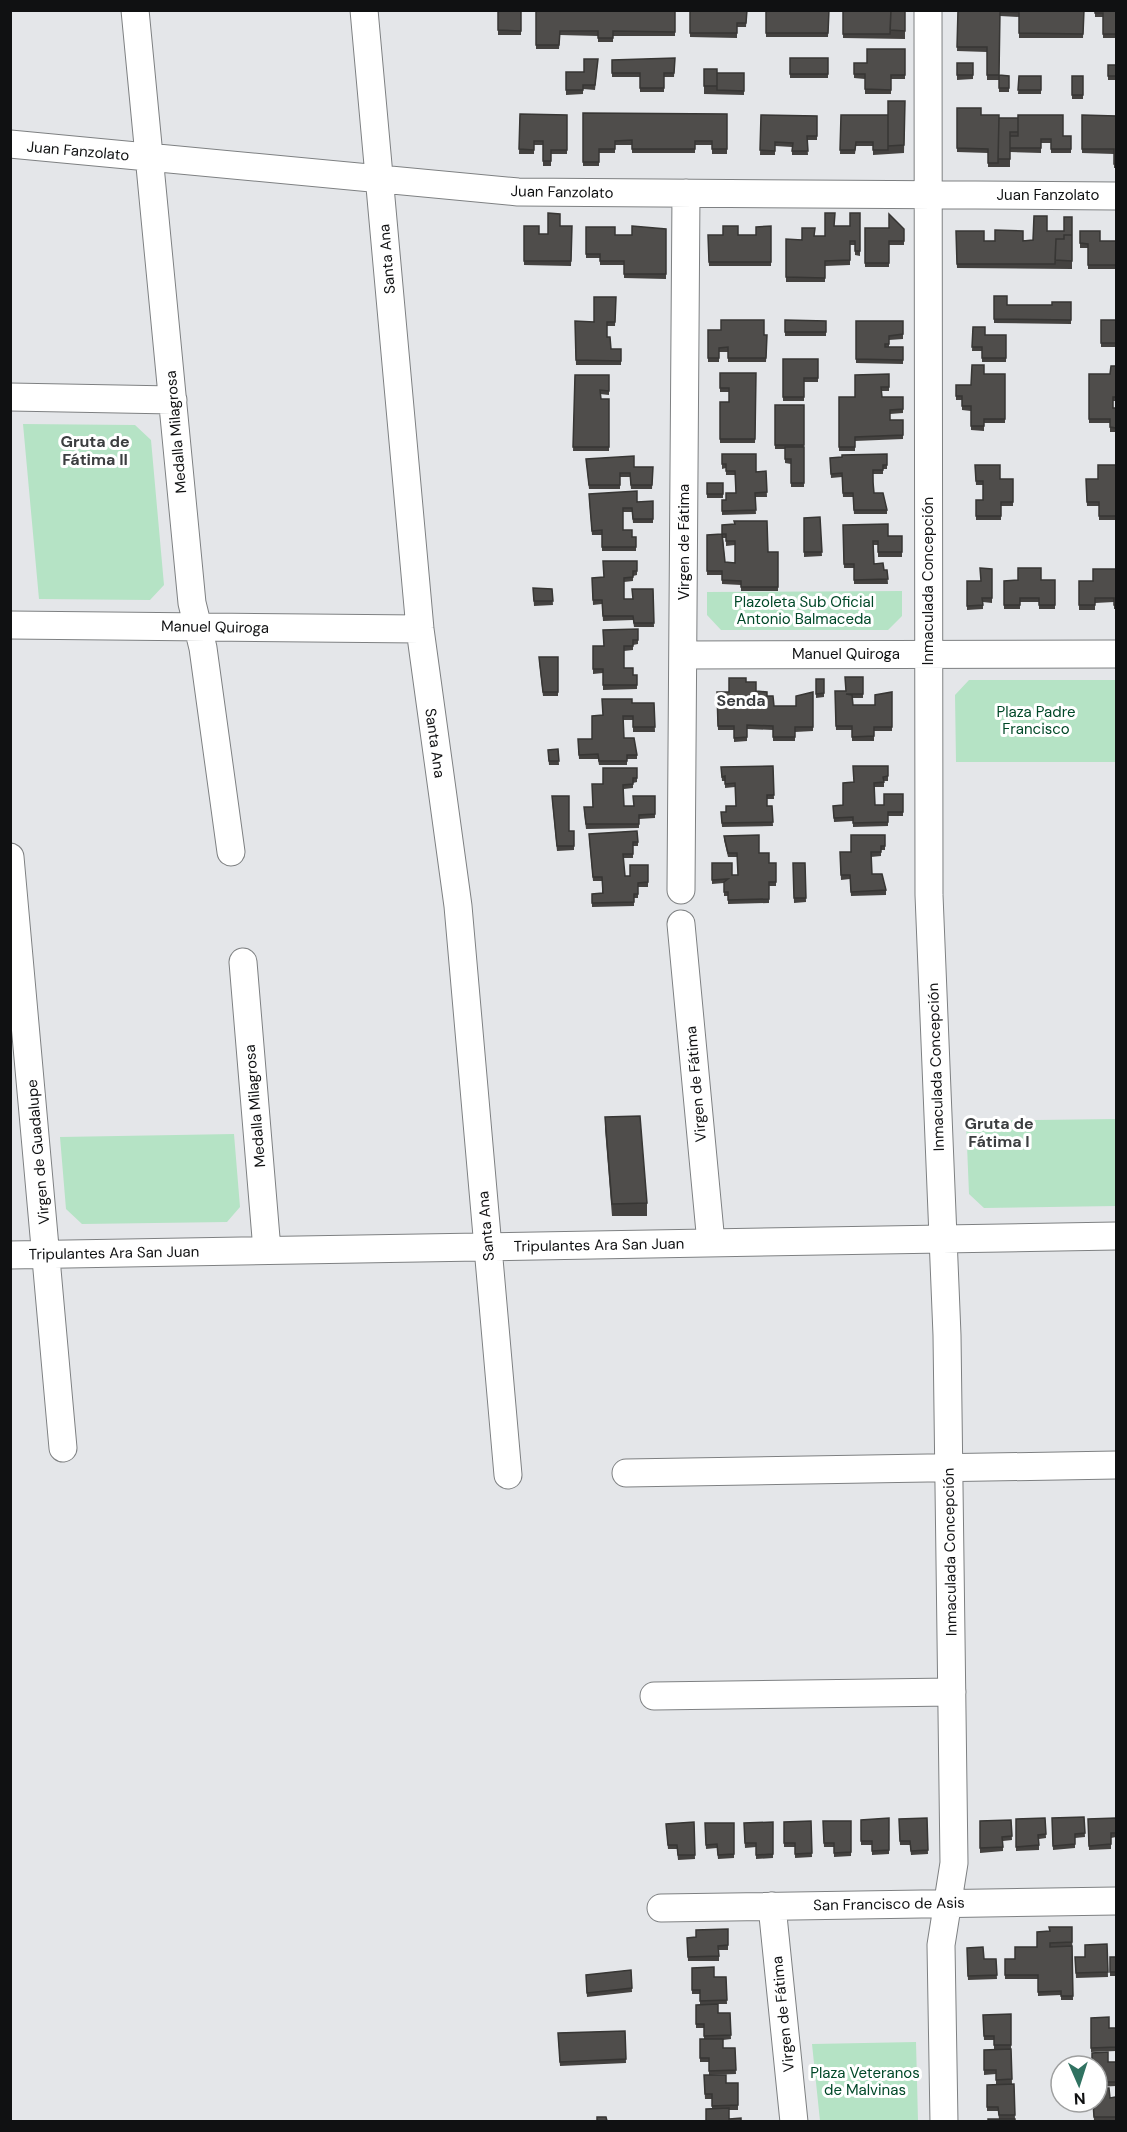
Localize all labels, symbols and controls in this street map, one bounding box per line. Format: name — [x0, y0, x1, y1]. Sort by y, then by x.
street label: Juan Fanzolato — [26, 137, 130, 165]
street label: Juan Fanzolato — [510, 181, 614, 203]
street label: Juan Fanzolato — [997, 185, 1099, 205]
street label: Santa Ana — [374, 223, 400, 295]
street label: Medalla Milagrosa — [161, 370, 191, 494]
district label: Gruta de Fátima II — [60, 431, 130, 470]
street label: Virgen de Fátima — [674, 484, 694, 600]
street label: Inmaculada Concepción — [918, 497, 938, 665]
park label: Plazoleta Sub Oficial Antonio Balmaceda — [734, 592, 874, 629]
street label: Manuel Quiroga — [161, 616, 269, 638]
street label: Manuel Quiroga — [792, 644, 900, 664]
district label: Senda — [716, 690, 766, 711]
park label: Plaza Padre Francisco — [997, 702, 1075, 739]
street label: Santa Ana — [420, 707, 450, 779]
street label: Inmaculada Concepción — [923, 983, 949, 1151]
street label: Virgen de Fátima — [681, 1025, 711, 1143]
street label: Medalla Milagrosa — [240, 1044, 270, 1168]
street label: Virgen de Guadalupe — [22, 1079, 54, 1225]
district label: Gruta de Fátima I — [964, 1113, 1034, 1152]
street label: Santa Ana — [473, 1190, 499, 1262]
street label: Tripulantes Ara San Juan — [514, 1234, 684, 1256]
street label: Tripulantes Ara San Juan — [29, 1242, 199, 1264]
street label: Inmaculada Concepción — [939, 1468, 961, 1636]
street label: San Francisco de Asis — [813, 1893, 965, 1915]
street label: Virgen de Fátima — [767, 1955, 799, 2073]
north arrow — [1049, 2054, 1109, 2114]
park label: Plaza Veteranos de Malvinas — [810, 2063, 920, 2100]
text: N — [1073, 2088, 1086, 2109]

